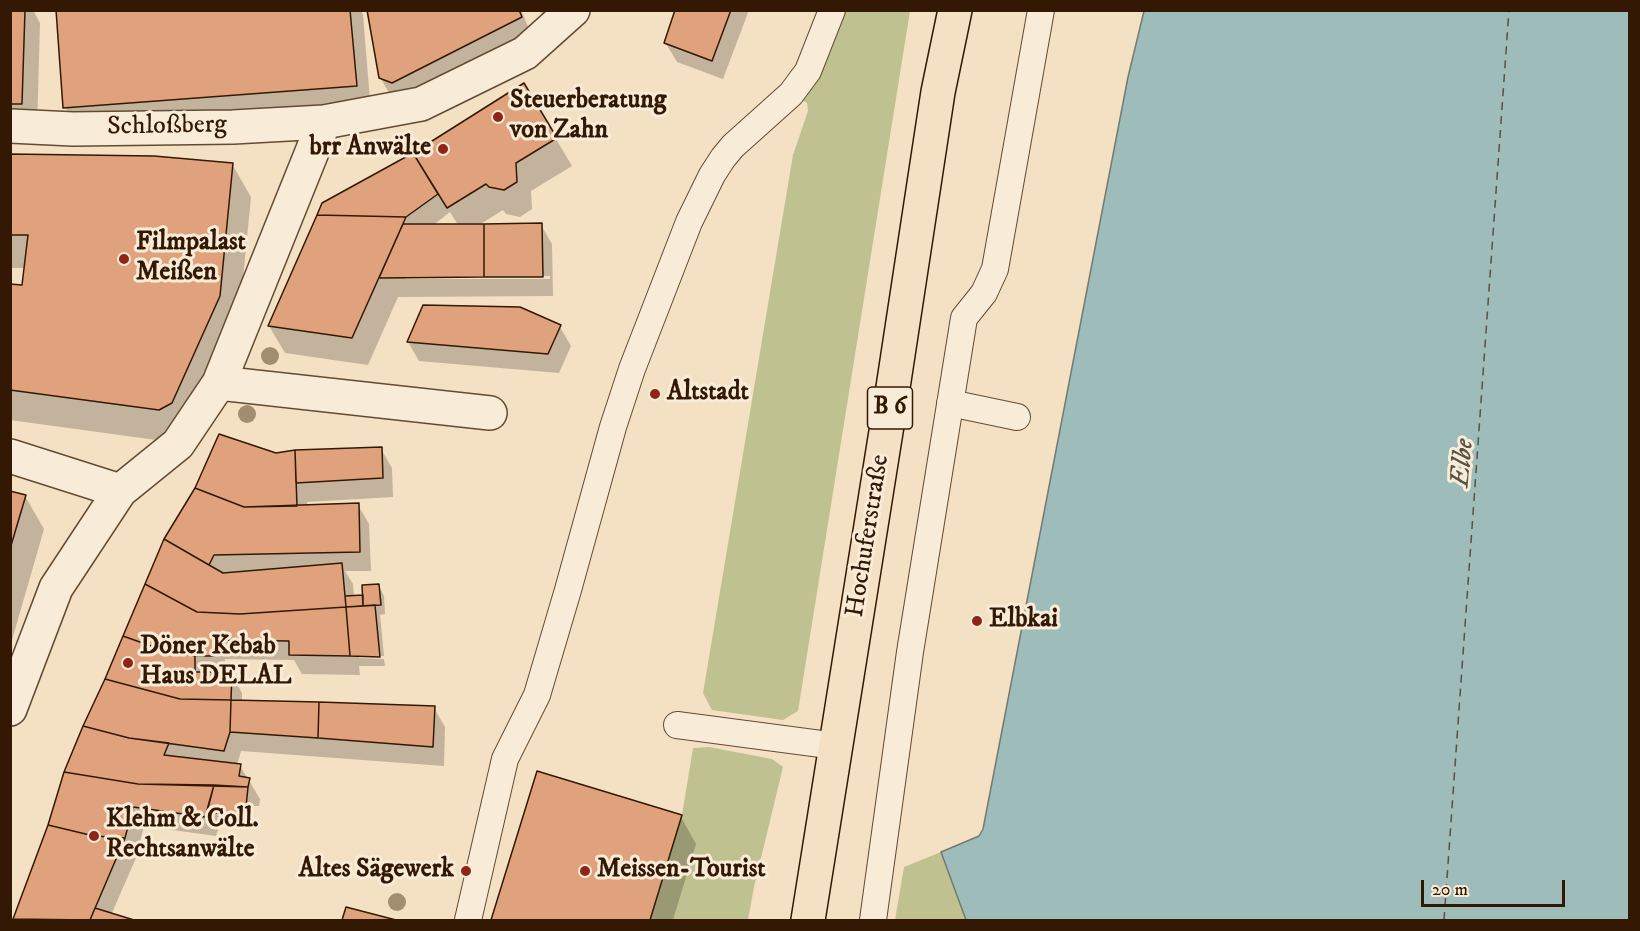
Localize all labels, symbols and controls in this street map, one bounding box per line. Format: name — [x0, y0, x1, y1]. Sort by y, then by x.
place label: Steuerberatung von Zahn — [510, 86, 667, 148]
street label: Schloßberg — [107, 110, 227, 144]
marker: Steuerberatung von Zahn — [491, 110, 505, 124]
place label: brr Anwälte — [310, 133, 431, 165]
marker: brr Anwälte — [436, 142, 450, 156]
place label: Filmpalast Meißen — [136, 228, 246, 290]
marker: Filmpalast Meißen — [117, 252, 131, 266]
place label: Altstadt — [667, 378, 749, 410]
marker: Altstadt — [648, 387, 662, 401]
road number: B 6 — [868, 387, 912, 429]
water label: Elbe — [1446, 438, 1482, 488]
street label: Hochuferstraße — [841, 452, 897, 620]
place label: Elbkai — [989, 605, 1058, 637]
marker: Elbkai — [970, 614, 984, 628]
place label: Döner Kebab Haus DELAL — [140, 632, 292, 694]
marker: Döner Kebab Haus DELAL — [121, 656, 135, 670]
place label: Klehm & Coll. Rechtsanwälte — [106, 805, 259, 867]
marker: Klehm & Coll. Rechtsanwälte — [87, 829, 101, 843]
place label: Altes Sägewerk — [299, 855, 454, 887]
place label: Meissen-Tourist — [597, 855, 766, 887]
marker: Altes Sägewerk — [459, 864, 473, 878]
marker: Meissen-Tourist — [578, 864, 592, 878]
scale bar — [1424, 868, 1568, 906]
text: 20 m — [1432, 879, 1468, 901]

